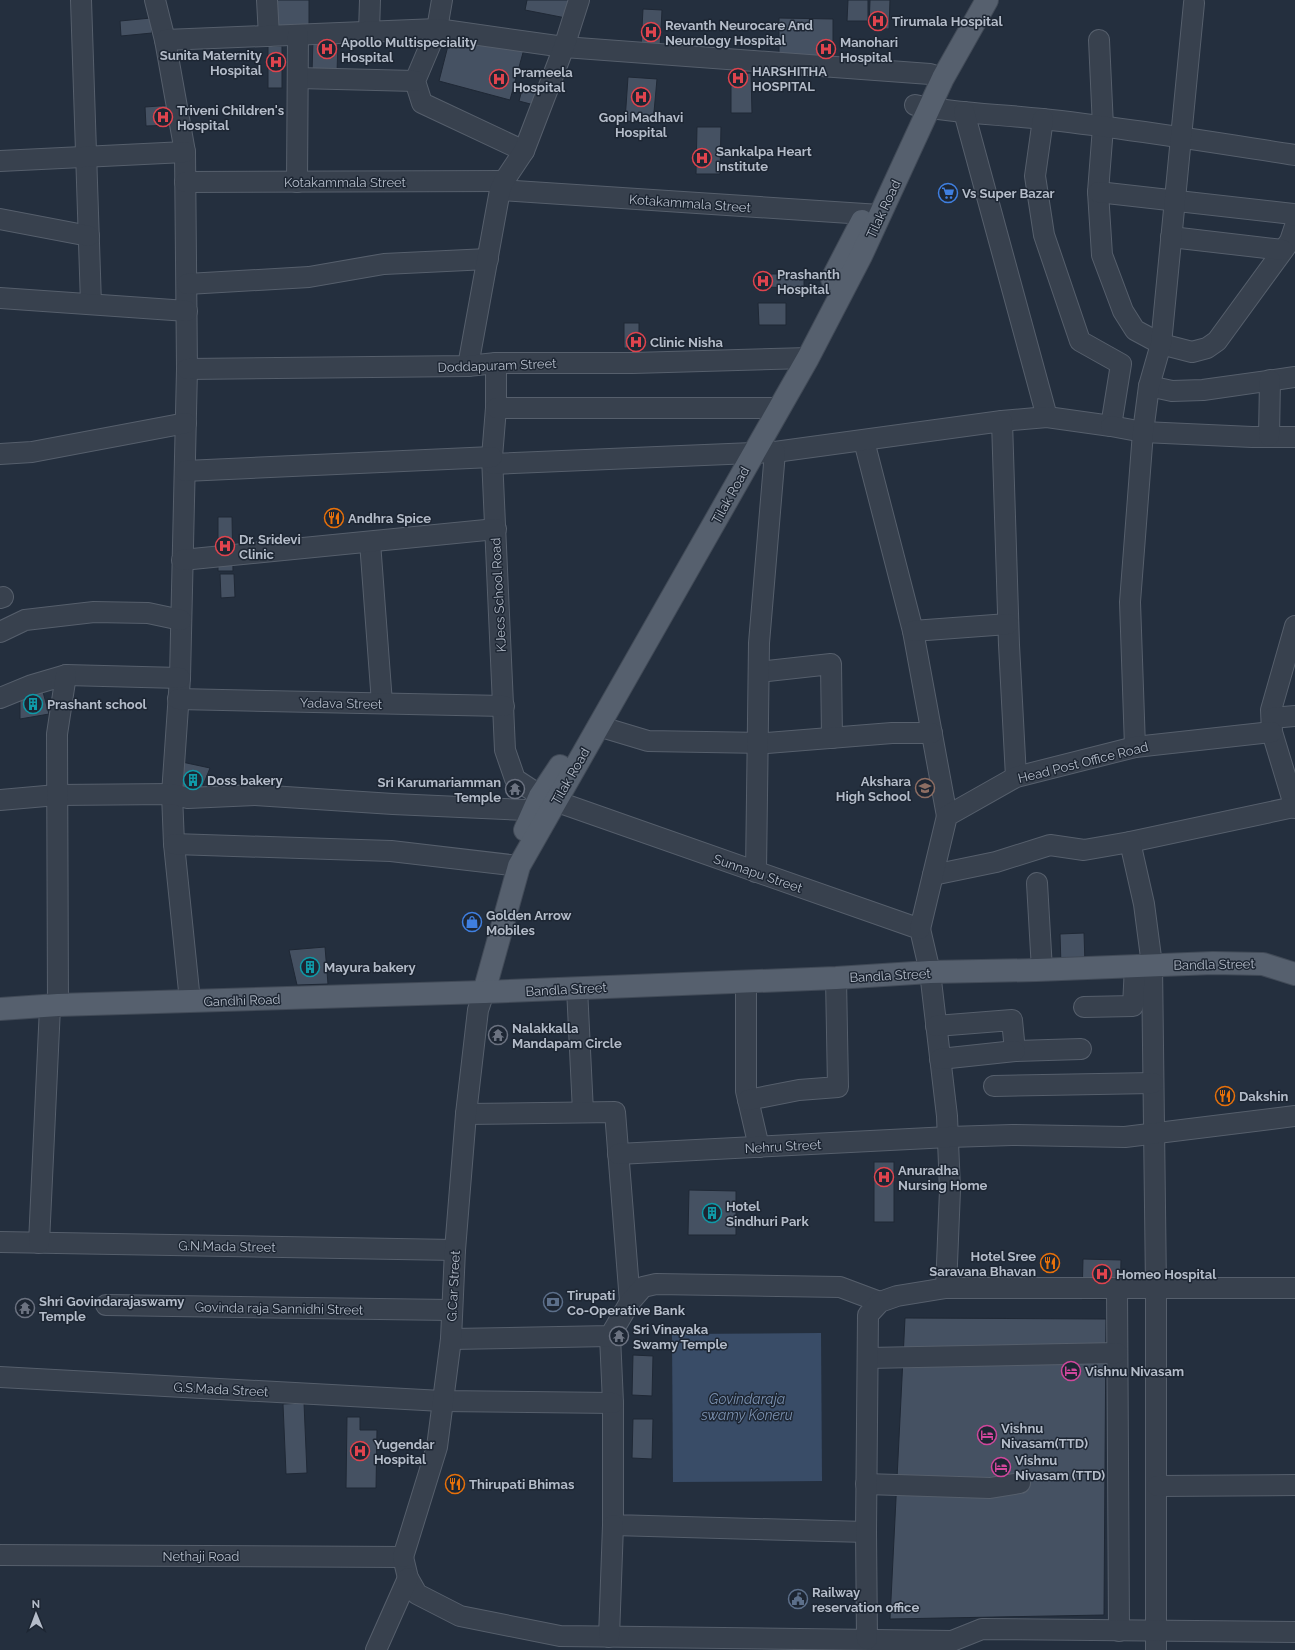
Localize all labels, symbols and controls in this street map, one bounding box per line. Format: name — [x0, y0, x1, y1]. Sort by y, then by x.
hospital icon: Tirumala Hospital — [867, 10, 889, 32]
place label: Tirumala Hospital — [892, 14, 1004, 29]
place label: Revanth Neurocare And Neurology Hospital — [665, 18, 813, 48]
hospital icon: Revanth Neurocare And Neurology Hospital — [640, 21, 662, 43]
place label: Apollo Multispeciality Hospital — [341, 35, 477, 65]
place label: Manohari Hospital — [840, 35, 898, 65]
hospital icon: Apollo Multispeciality Hospital — [316, 38, 338, 60]
hospital icon: Manohari Hospital — [815, 38, 837, 60]
place label: Sunita Maternity Hospital — [160, 48, 263, 78]
hospital icon: Sunita Maternity Hospital — [265, 51, 287, 73]
place label: HARSHITHA HOSPITAL — [752, 64, 827, 94]
place label: Prameela Hospital — [513, 65, 573, 95]
hospital icon: HARSHITHA HOSPITAL — [727, 67, 749, 89]
hospital icon: Prameela Hospital — [488, 68, 510, 90]
hospital icon: Gopi Madhavi Hospital — [630, 86, 652, 108]
place label: Triveni Children's Hospital — [177, 103, 285, 133]
hospital icon: Triveni Children's Hospital — [152, 106, 174, 128]
place label: Gopi Madhavi Hospital — [599, 110, 683, 140]
place label: Sankalpa Heart Institute — [716, 144, 812, 174]
hospital icon: Sankalpa Heart Institute — [691, 147, 713, 169]
street label: Kotakammala Street — [284, 175, 407, 190]
street label: Tilak Road — [863, 178, 904, 241]
supermarket icon: Vs Super Bazar — [937, 182, 959, 204]
place label: Vs Super Bazar — [962, 186, 1055, 201]
street label: Kotakammala Street — [629, 192, 752, 215]
place label: Prashanth Hospital — [777, 267, 840, 297]
hospital icon: Prashanth Hospital — [752, 270, 774, 292]
hospital icon: Clinic Nisha — [625, 331, 647, 353]
place label: Clinic Nisha — [650, 335, 723, 350]
street label: Doddapuram Street — [437, 356, 557, 375]
street label: Tilak Road — [709, 464, 752, 526]
restaurant icon: Andhra Spice — [323, 507, 345, 529]
place label: Andhra Spice — [348, 511, 431, 526]
place label: Dr. Sridevi Clinic — [239, 532, 301, 562]
hospital icon: Dr. Sridevi Clinic — [214, 535, 236, 557]
street label: KJecs School Road — [488, 537, 509, 653]
building icon: Prashant school — [22, 693, 44, 715]
street label: Yadava Street — [300, 695, 383, 712]
place label: Prashant school — [47, 697, 148, 712]
street label: Head Post Office Road — [1016, 739, 1150, 786]
street label: Tilak Road — [548, 745, 593, 807]
building icon: Doss bakery — [182, 769, 204, 791]
place label: Doss bakery — [207, 773, 283, 788]
place label: Akshara High School — [836, 774, 912, 804]
place label: Sri Karumariamman Temple — [378, 775, 501, 805]
school or university icon: Akshara High School — [914, 777, 936, 799]
temple icon: Sri Karumariamman Temple — [504, 778, 526, 800]
street label: Sunnapu Street — [711, 851, 805, 896]
place label: Golden Arrow Mobiles — [486, 908, 572, 938]
shop icon: Golden Arrow Mobiles — [461, 911, 483, 933]
building icon: Mayura bakery — [299, 956, 321, 978]
street label: Bandla Street — [1173, 956, 1255, 973]
place label: Mayura bakery — [324, 960, 416, 975]
street label: Bandla Street — [849, 966, 932, 985]
street label: Bandla Street — [525, 980, 608, 999]
street label: Gandhi Road — [203, 992, 281, 1009]
place label: Nalakkalla Mandapam Circle — [512, 1021, 622, 1051]
temple icon: Nalakkalla Mandapam Circle — [487, 1024, 509, 1046]
restaurant icon: Dakshin — [1214, 1085, 1236, 1107]
place label: Dakshin — [1239, 1089, 1288, 1104]
street label: Nehru Street — [744, 1137, 822, 1156]
place label: Anuradha Nursing Home — [898, 1163, 987, 1193]
hospital icon: Anuradha Nursing Home — [873, 1166, 895, 1188]
place label: Hotel Sindhuri Park — [726, 1199, 809, 1229]
building icon: Hotel Sindhuri Park — [701, 1202, 723, 1224]
street label: G.N.Mada Street — [178, 1238, 276, 1255]
street label: G.Car Street — [444, 1249, 463, 1322]
place label: Hotel Sree Saravana Bhavan — [929, 1249, 1036, 1279]
restaurant icon: Hotel Sree Saravana Bhavan — [1039, 1252, 1061, 1274]
hospital icon: Homeo Hospital — [1091, 1263, 1113, 1285]
place label: Homeo Hospital — [1116, 1267, 1217, 1282]
place label: Tirupati Co-Operative Bank — [567, 1288, 686, 1318]
bank icon: Tirupati Co-Operative Bank — [542, 1291, 564, 1313]
place label: Shri Govindarajaswamy Temple — [39, 1294, 184, 1324]
temple icon: Shri Govindarajaswamy Temple — [14, 1297, 36, 1319]
street label: Govinda raja Sannidhi Street — [195, 1300, 364, 1317]
place label: Sri Vinayaka Swamy Temple — [633, 1322, 728, 1352]
temple icon: Sri Vinayaka Swamy Temple — [608, 1325, 630, 1347]
hotel icon: Vishnu Nivasam — [1060, 1360, 1082, 1382]
place label: Vishnu Nivasam — [1085, 1364, 1184, 1379]
street label: G.S.Mada Street — [173, 1380, 269, 1400]
water label: Govindaraja swamy Koneru — [700, 1391, 793, 1423]
place label: Vishnu Nivasam(TTD) — [1001, 1421, 1088, 1451]
hotel icon: Vishnu Nivasam(TTD) — [976, 1424, 998, 1446]
place label: Yugendar Hospital — [374, 1437, 435, 1467]
hospital icon: Yugendar Hospital — [349, 1440, 371, 1462]
place label: Vishnu Nivasam (TTD) — [1015, 1453, 1105, 1483]
hotel icon: Vishnu Nivasam (TTD) — [990, 1456, 1012, 1478]
restaurant icon: Thirupati Bhimas — [444, 1473, 466, 1495]
place label: Thirupati Bhimas — [469, 1477, 575, 1492]
street label: Nethaji Road — [163, 1549, 239, 1564]
place label: Railway reservation office — [812, 1585, 919, 1615]
public building icon: Railway reservation office — [787, 1588, 809, 1610]
north arrow — [16, 1594, 56, 1634]
text: N — [32, 1598, 40, 1611]

